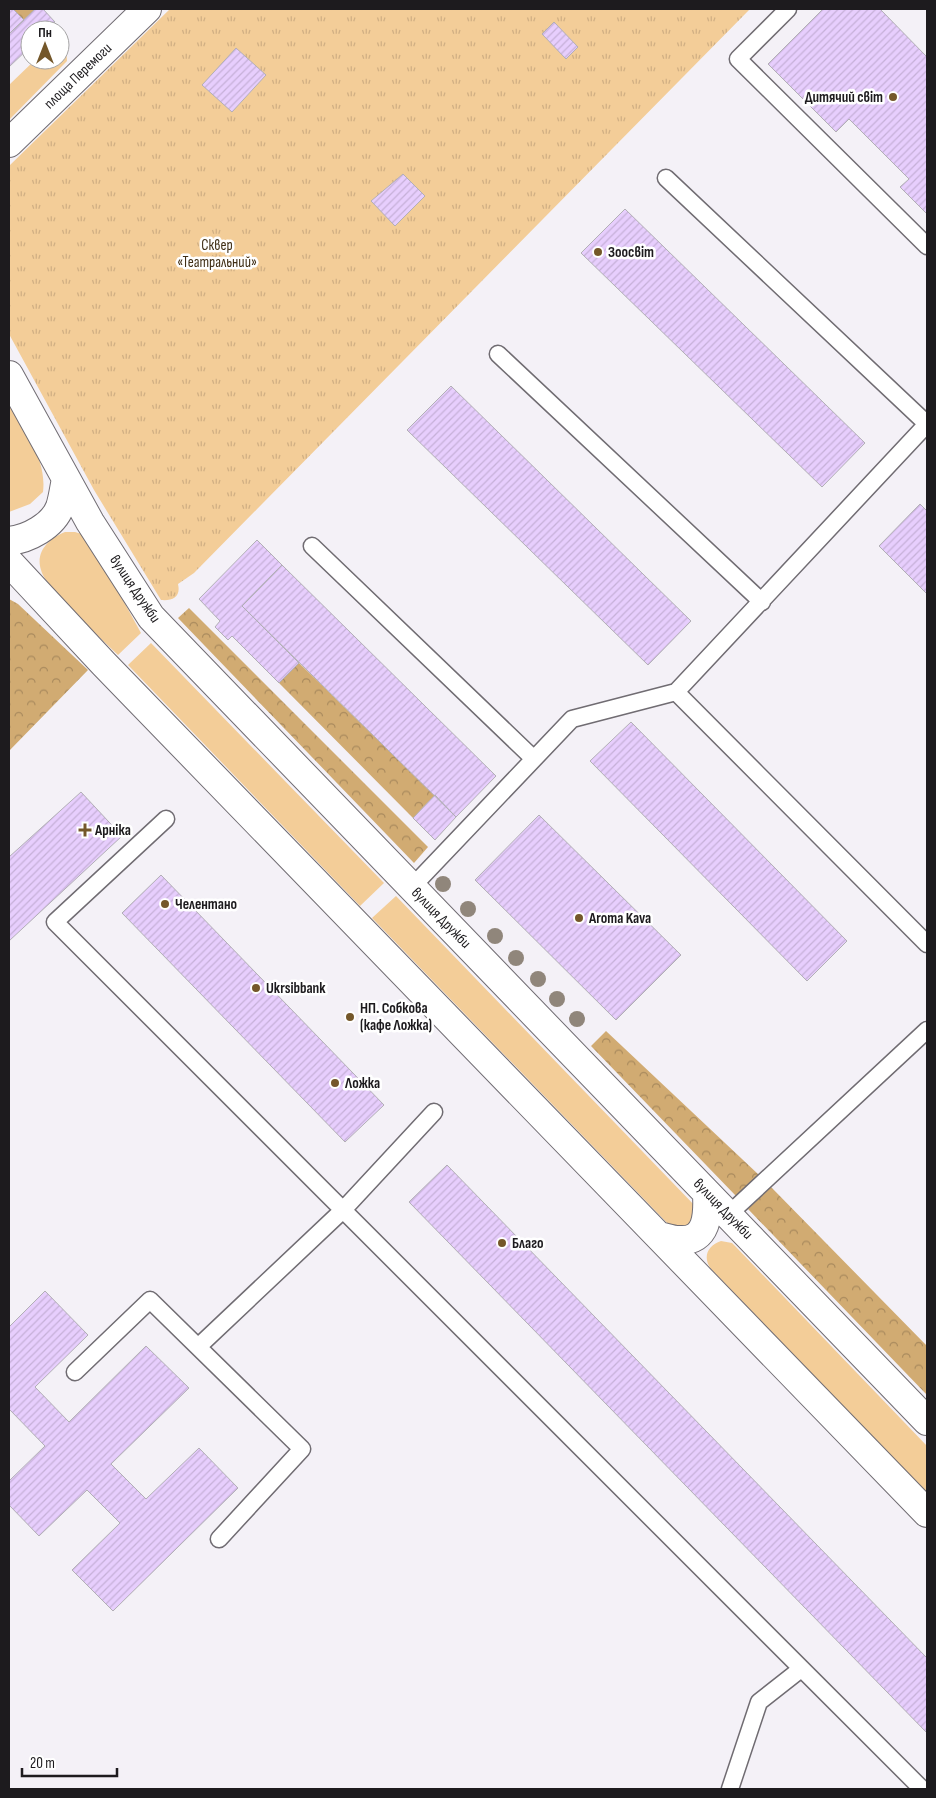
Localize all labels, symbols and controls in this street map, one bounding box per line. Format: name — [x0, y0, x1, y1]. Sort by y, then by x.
north arrow — [20, 20, 70, 70]
text: Пн — [38, 24, 52, 41]
street label: площа Перемоги — [40, 39, 116, 113]
place label: Дитячий світ — [805, 88, 883, 107]
marker: Дитячий світ — [887, 91, 899, 103]
park label: Сквер «Театральний» — [177, 236, 257, 272]
place label: Зоосвіт — [608, 243, 654, 262]
marker: Зоосвіт — [592, 246, 604, 258]
street label: вулиця Дружби — [105, 551, 165, 627]
place label: Арніка — [94, 821, 131, 840]
marker: Арніка — [79, 824, 91, 836]
street label: вулиця Дружби — [407, 883, 475, 953]
place label: Челентано — [175, 895, 237, 914]
marker: Челентано — [159, 898, 171, 910]
place label: Aroma Kava — [588, 909, 651, 928]
marker: Aroma Kava — [573, 912, 585, 924]
place label: Ukrsibbank — [266, 979, 326, 998]
marker: Ukrsibbank — [250, 982, 262, 994]
place label: НП. Собкова (кафе Ложка) — [360, 999, 432, 1035]
marker: НП. Собкова (кафе Ложка) — [344, 1011, 356, 1023]
place label: Ложка — [344, 1074, 380, 1093]
marker: Ложка — [329, 1077, 341, 1089]
street label: вулиця Дружби — [689, 1174, 757, 1244]
place label: Благо — [512, 1234, 544, 1253]
marker: Благо — [496, 1237, 508, 1249]
scale bar — [22, 1746, 118, 1778]
text: 20 m — [30, 1754, 55, 1773]

